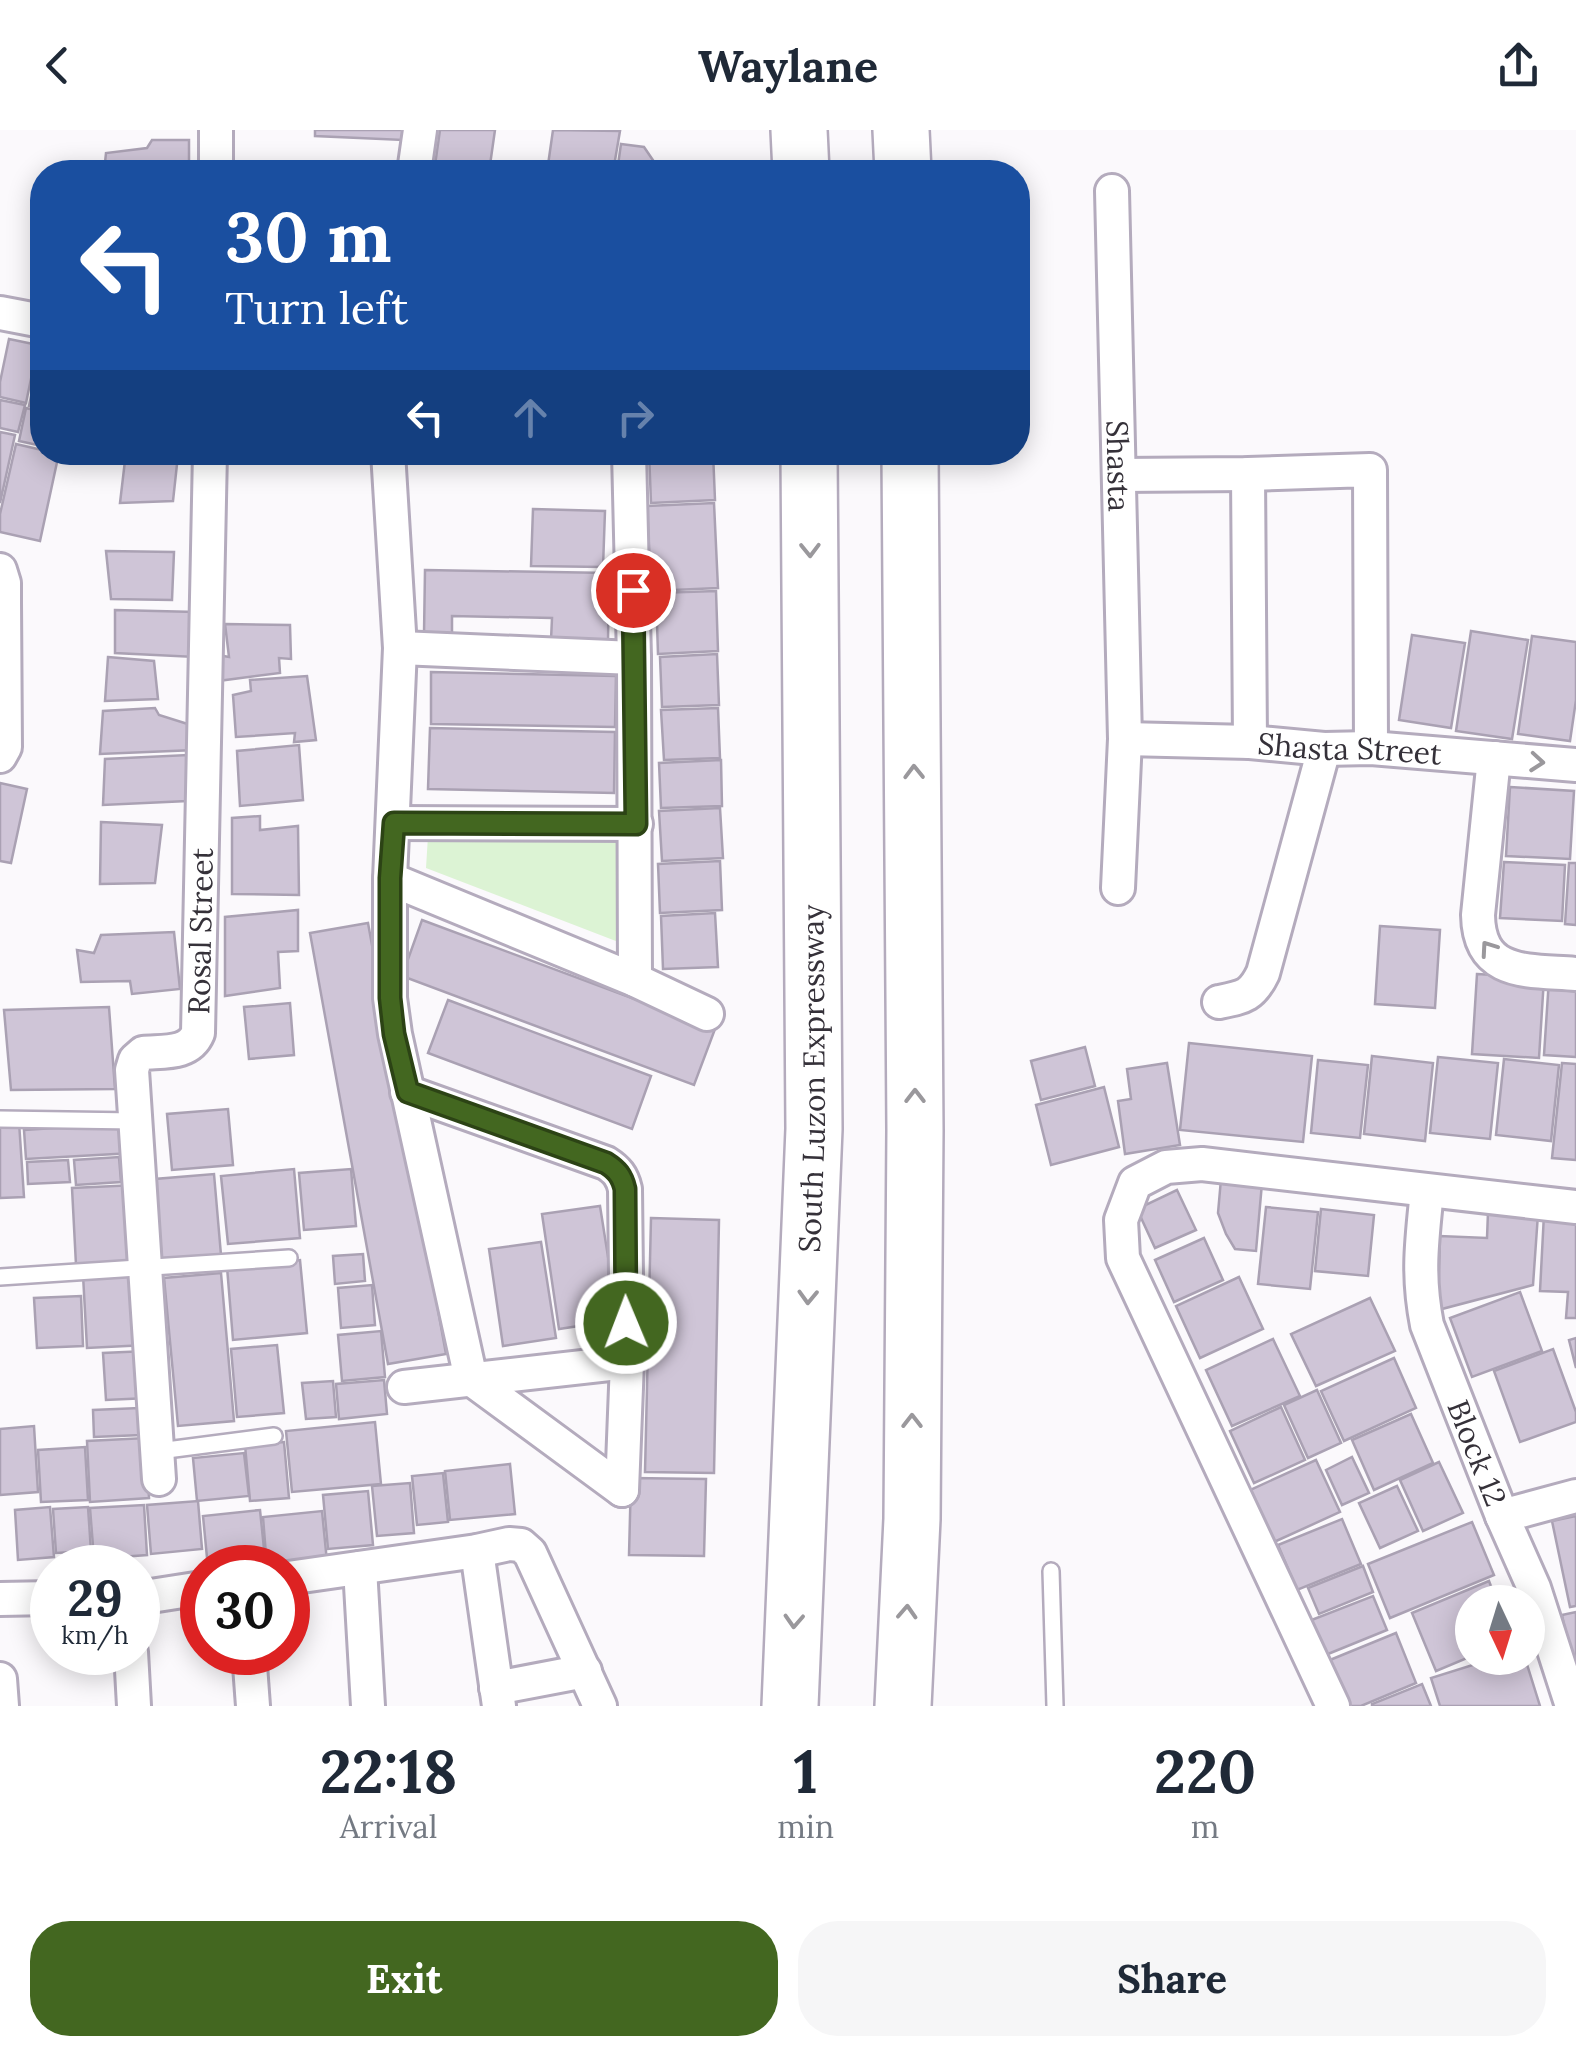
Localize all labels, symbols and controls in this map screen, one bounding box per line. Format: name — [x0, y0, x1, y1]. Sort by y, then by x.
text: Waylane — [698, 37, 878, 94]
icon: back — [30, 38, 85, 93]
icon: share — [1491, 38, 1546, 93]
text: 30 m — [225, 192, 392, 281]
icon: left — [60, 200, 190, 330]
text: Turn left — [225, 279, 408, 336]
icon: left — [398, 390, 453, 445]
icon: ahead — [503, 390, 558, 445]
icon: right — [608, 390, 663, 445]
street label: Shasta — [1098, 420, 1139, 512]
one-way arrow — [800, 542, 821, 558]
pin — [591, 548, 676, 633]
icon: arrive — [606, 563, 661, 618]
street label: Shasta Street — [1256, 724, 1444, 773]
one-way arrow — [1529, 751, 1545, 772]
one-way arrow — [903, 763, 925, 778]
street label: Rosal Street — [179, 847, 221, 1015]
street label: South Luzon Expressway — [790, 904, 833, 1253]
one-way arrow — [1482, 941, 1500, 959]
one-way arrow — [904, 1088, 926, 1104]
position arrow — [574, 1271, 678, 1375]
one-way arrow — [798, 1289, 819, 1305]
street label: Block 12 — [1439, 1394, 1515, 1512]
one-way arrow — [902, 1413, 923, 1429]
speed limit sign: 30 — [180, 1545, 310, 1675]
text: 29 — [67, 1566, 123, 1630]
north arrow — [1455, 1585, 1545, 1675]
map controls — [1455, 1585, 1545, 1675]
one-way arrow — [896, 1604, 917, 1620]
one-way arrow — [784, 1614, 805, 1630]
text: km/h — [61, 1619, 129, 1651]
text: 22:18 — [320, 1733, 457, 1809]
text: 1 — [794, 1733, 818, 1809]
text: 220 — [1154, 1733, 1256, 1809]
text: Arrival — [340, 1806, 438, 1847]
text: min — [777, 1806, 834, 1847]
text: m — [1191, 1806, 1219, 1847]
button: Exit — [30, 1921, 778, 2036]
button: Share — [798, 1921, 1546, 2036]

